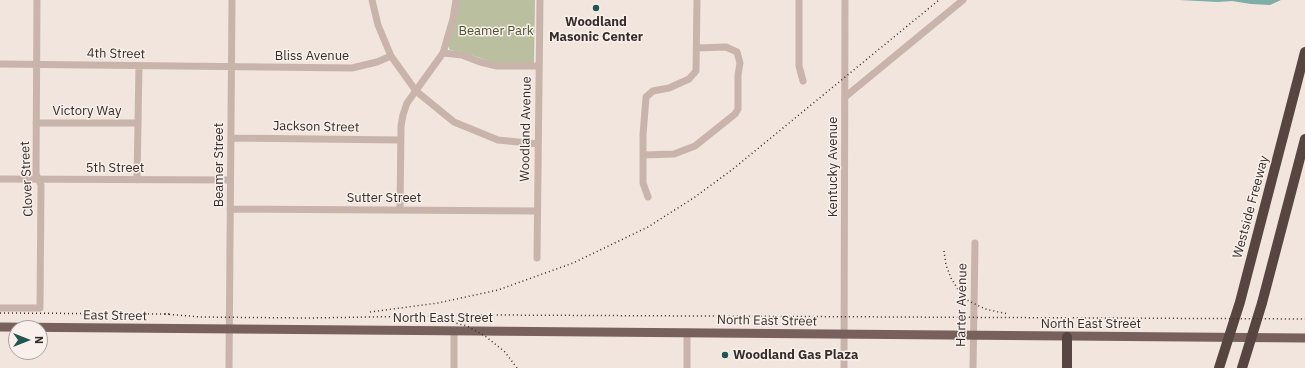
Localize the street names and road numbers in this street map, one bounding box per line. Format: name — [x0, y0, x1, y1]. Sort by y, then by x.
street label: 4th Street — [87, 46, 145, 62]
street label: Bliss Avenue — [275, 48, 349, 64]
street label: Woodland Avenue — [517, 76, 535, 182]
street label: Victory Way — [53, 103, 121, 119]
street label: Kentucky Avenue — [825, 117, 841, 217]
street label: Jackson Street — [273, 118, 359, 136]
street label: Beamer Street — [211, 123, 227, 207]
street label: Clover Street — [17, 141, 37, 217]
street label: Westside Freeway — [1230, 154, 1272, 260]
street label: 5th Street — [86, 160, 144, 176]
street label: Sutter Street — [347, 190, 421, 206]
street label: Harter Avenue — [953, 263, 971, 347]
street label: East Street — [83, 308, 147, 324]
street label: North East Street — [393, 310, 493, 326]
street label: North East Street — [717, 312, 817, 330]
street label: North East Street — [1041, 316, 1141, 332]

